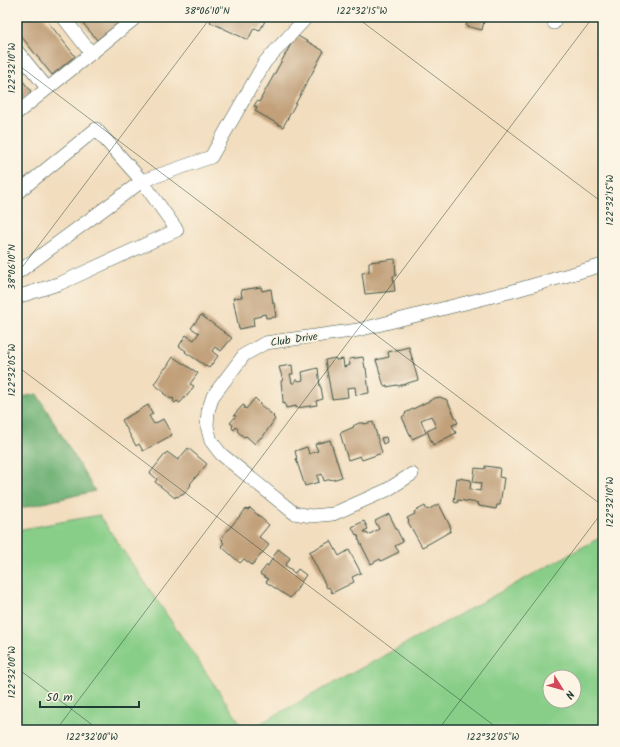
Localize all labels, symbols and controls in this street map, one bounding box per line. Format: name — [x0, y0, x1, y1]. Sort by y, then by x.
text: 38°06'10"N — [184, 3, 230, 19]
text: 122°32'15"W — [337, 3, 388, 19]
text: 122°32'10"W — [4, 43, 20, 93]
text: 122°32'15"W — [602, 174, 618, 225]
text: 38°06'10"N — [4, 244, 20, 290]
street label: Club Drive — [269, 328, 319, 352]
text: 122°32'05"W — [4, 344, 20, 396]
text: 122°32'10"W — [602, 477, 618, 527]
text: 122°32'00"W — [4, 646, 20, 698]
north arrow — [542, 669, 582, 709]
scale bar — [40, 683, 139, 709]
text: N — [560, 686, 578, 703]
text: 50 m — [46, 688, 73, 707]
text: 122°32'00"W — [66, 729, 118, 745]
text: 122°32'05"W — [467, 729, 519, 745]

